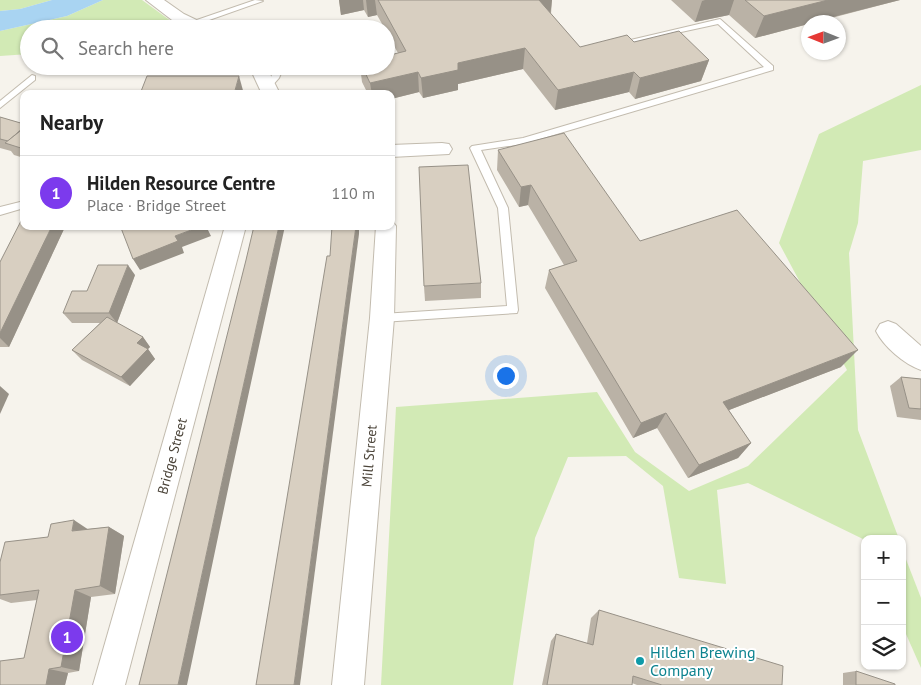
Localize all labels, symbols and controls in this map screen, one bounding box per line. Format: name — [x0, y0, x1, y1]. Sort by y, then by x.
north arrow — [801, 15, 846, 60]
search box — [20, 20, 395, 75]
icon: search — [38, 34, 66, 62]
text: Search here — [78, 36, 174, 60]
text: Nearby — [40, 109, 103, 136]
text: Hilden Resource Centre — [87, 171, 275, 195]
text: 1 — [51, 183, 61, 203]
text: 110 m — [332, 183, 375, 203]
text: Place · Bridge Street — [87, 195, 226, 215]
your location — [493, 363, 519, 389]
street label: Bridge Street — [153, 416, 191, 496]
street label: Mill Street — [357, 424, 381, 488]
map controls — [861, 535, 906, 670]
button: + — [861, 535, 906, 580]
button: − — [861, 580, 906, 625]
pin: 1 — [51, 618, 83, 656]
button: layers — [861, 625, 906, 670]
place label: Hilden Brewing Company — [650, 642, 756, 680]
marker: Hilden Brewing Company — [634, 655, 646, 667]

